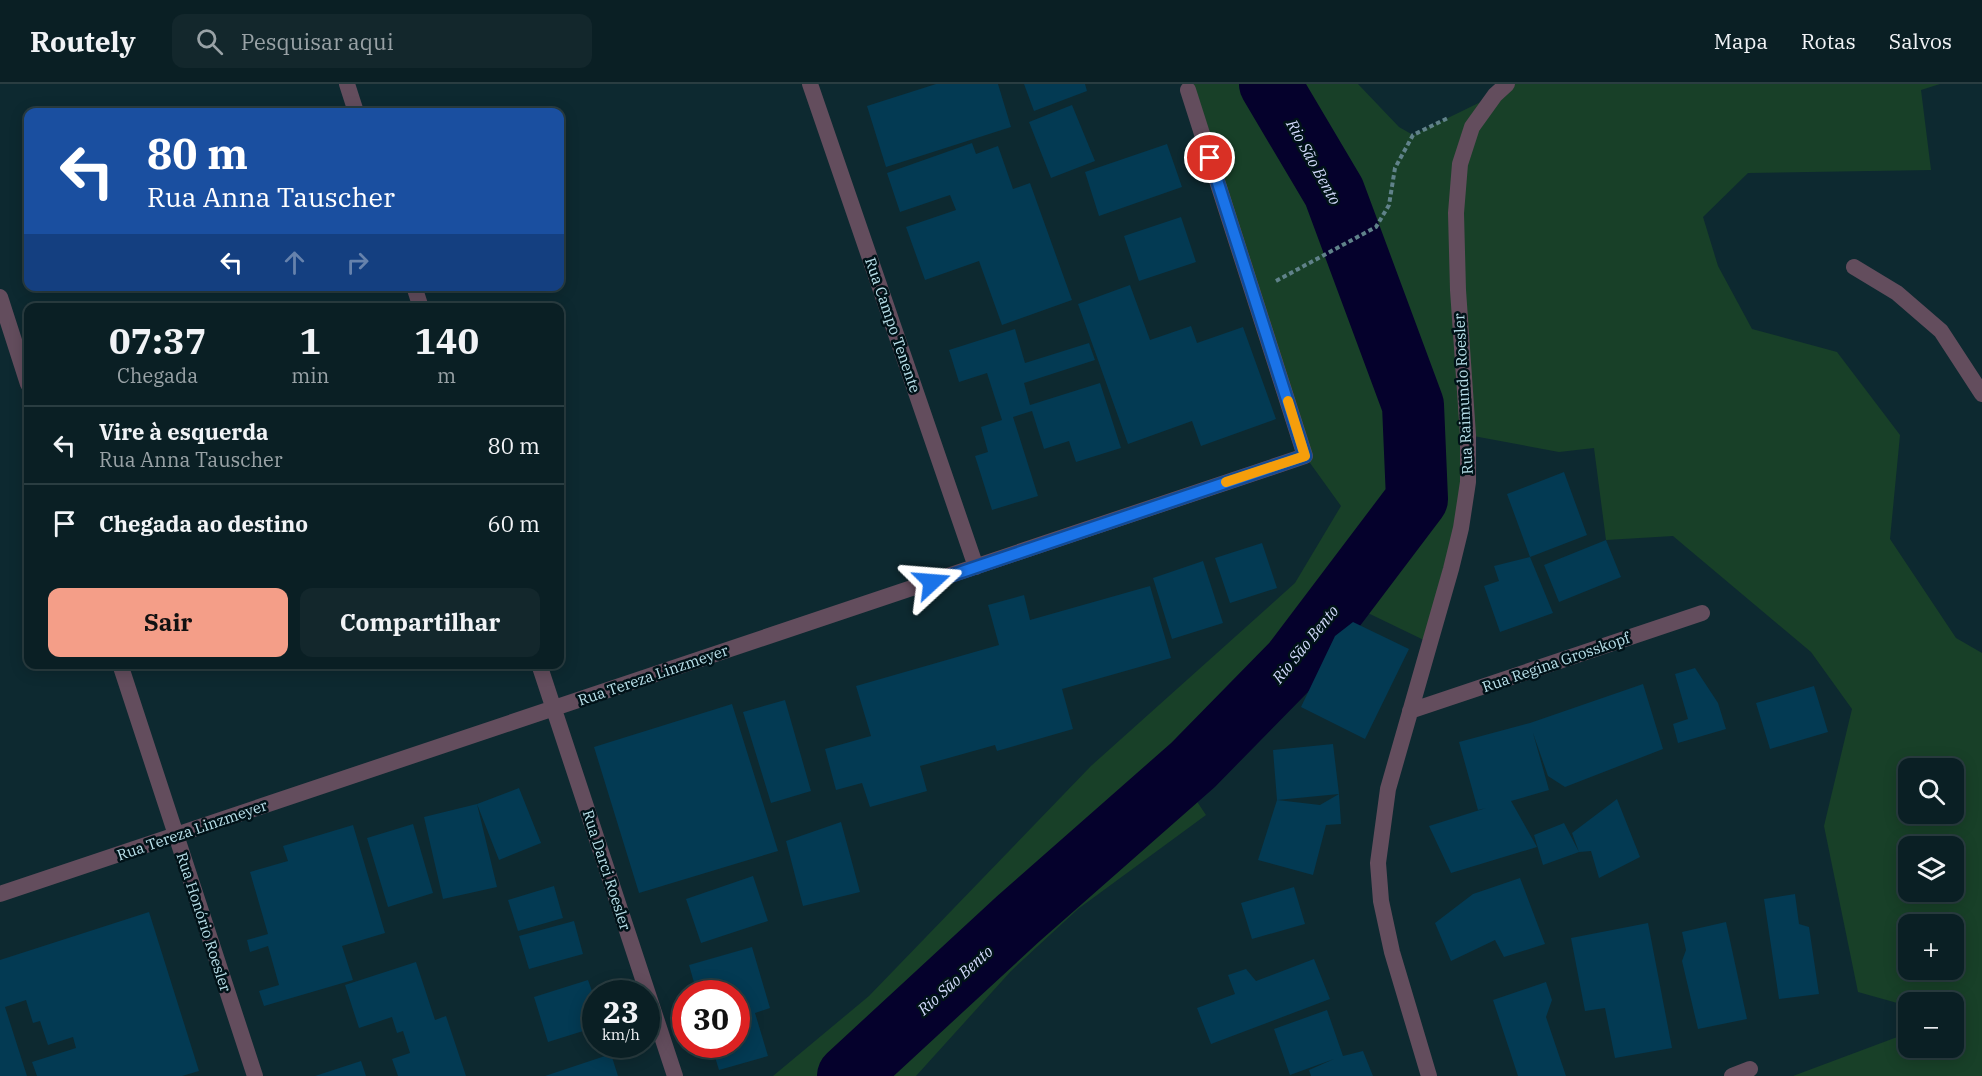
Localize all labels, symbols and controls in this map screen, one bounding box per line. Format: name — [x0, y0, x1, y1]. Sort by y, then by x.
search box — [172, 14, 592, 68]
text: Routely — [30, 23, 136, 60]
icon: search — [193, 25, 226, 58]
text: Pesquisar aqui — [241, 27, 394, 56]
text: Mapa — [1714, 27, 1768, 55]
text: Rotas — [1801, 27, 1856, 55]
text: Salvos — [1889, 27, 1952, 55]
water label: Rio São Bento — [1282, 115, 1346, 208]
text: 80 m — [147, 126, 248, 181]
icon: left — [48, 132, 126, 210]
pin — [1184, 132, 1235, 183]
icon: arrive — [1193, 141, 1226, 174]
text: Rua Anna Tauscher — [147, 179, 395, 214]
icon: left — [215, 246, 248, 279]
icon: ahead — [278, 246, 311, 279]
icon: right — [341, 246, 374, 279]
street label: Rua Campo Tenente — [861, 255, 925, 395]
street label: Rua Raimundo Roesler — [1449, 313, 1477, 475]
text: 07:37 — [109, 317, 206, 364]
text: 1 — [299, 317, 321, 364]
text: 140 — [414, 317, 479, 364]
text: Chegada — [117, 362, 198, 389]
text: min — [291, 362, 329, 389]
text: m — [437, 362, 456, 389]
text: Vire à esquerda — [99, 417, 269, 446]
icon: left — [48, 429, 81, 462]
text: 80 m — [488, 431, 540, 460]
text: Rua Anna Tauscher — [99, 446, 283, 473]
icon: arrive — [48, 507, 81, 540]
text: Chegada ao destino — [99, 509, 308, 538]
text: 60 m — [488, 509, 540, 538]
position arrow — [900, 550, 964, 614]
button: Sair — [48, 588, 288, 657]
button: Compartilhar — [300, 588, 540, 657]
water label: Rio São Bento — [1267, 601, 1343, 688]
street label: Rua Regina Grosskopf — [1480, 628, 1633, 696]
street label: Rua Tereza Linzmeyer — [575, 640, 731, 710]
map controls — [1898, 758, 1964, 1058]
button: search — [1898, 758, 1964, 824]
street label: Rua Tereza Linzmeyer — [114, 795, 270, 865]
street label: Rua Darci Roesler — [579, 807, 636, 933]
button: layers — [1898, 836, 1964, 902]
street label: Rua Honório Roesler — [172, 850, 236, 995]
button: + — [1898, 914, 1964, 980]
water label: Rio São Bento — [912, 941, 997, 1020]
speed limit sign: 30 — [672, 980, 750, 1058]
text: 23 — [603, 992, 639, 1031]
button: − — [1898, 992, 1964, 1058]
text: km/h — [602, 1025, 640, 1044]

